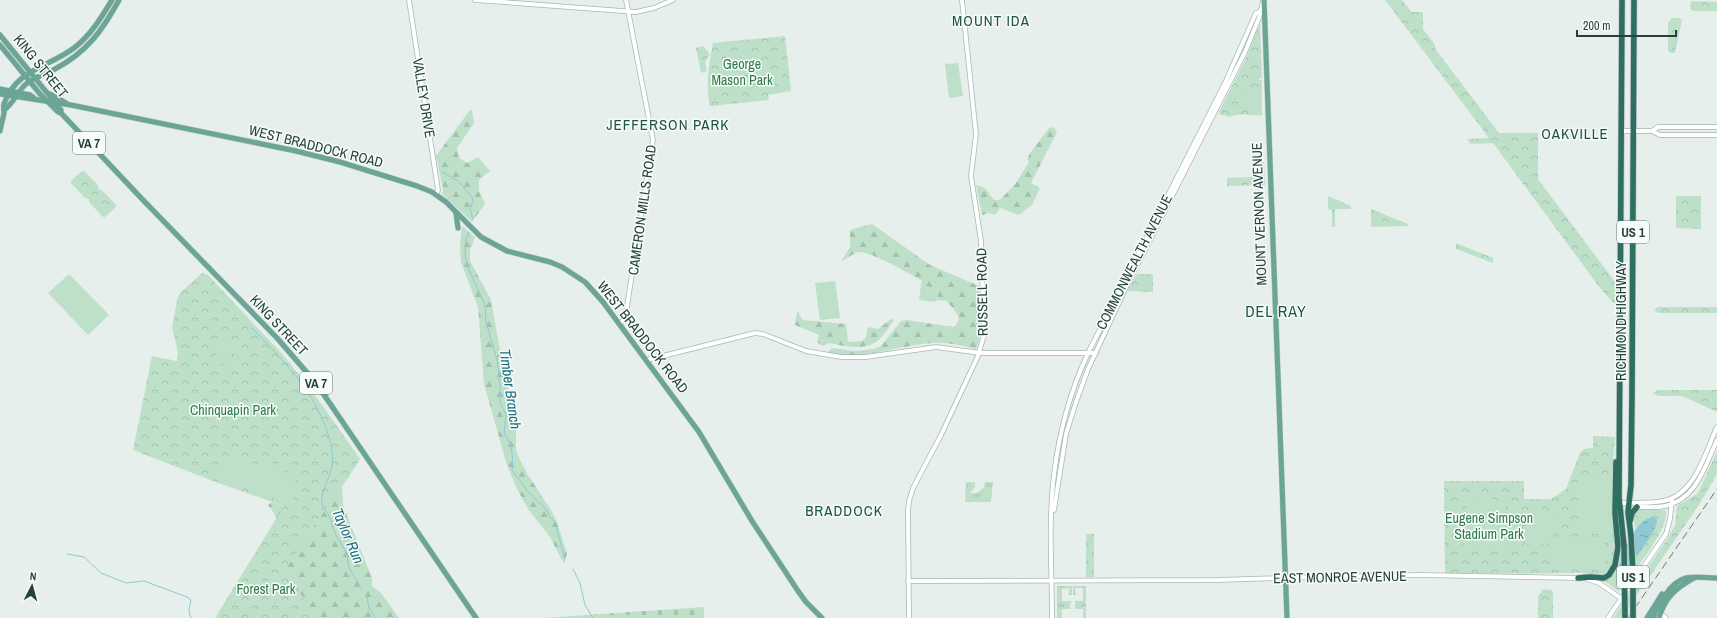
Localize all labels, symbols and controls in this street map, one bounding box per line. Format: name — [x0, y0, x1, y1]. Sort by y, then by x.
district label: MOUNT IDA — [952, 10, 1030, 31]
scale bar — [1577, 12, 1676, 38]
text: 200 m — [1583, 18, 1610, 34]
street label: KING STREET — [10, 31, 72, 101]
park label: George Mason Park — [711, 55, 773, 89]
street label: VALLEY DRIVE — [409, 57, 439, 139]
district label: JEFFERSON PARK — [606, 114, 730, 135]
street label: WEST BRADDOCK ROAD — [247, 121, 385, 171]
district label: OAKVILLE — [1541, 123, 1609, 144]
road number: VA 7 — [73, 132, 105, 154]
street label: MOUNT VERNON AVENUE — [1248, 142, 1270, 286]
street label: CAMERON MILLS ROAD — [624, 144, 660, 276]
street label: COMMONWEALTH AVENUE — [1092, 191, 1176, 333]
road number: US 1 — [1617, 221, 1649, 243]
street label: RUSSELL ROAD — [972, 248, 992, 336]
street label: RICHMOND HIGHWAY — [1612, 261, 1630, 381]
street label: WEST BRADDOCK ROAD — [594, 277, 692, 397]
street label: KING STREET — [246, 291, 312, 359]
district label: DEL RAY — [1245, 300, 1307, 322]
water label: Timber Branch — [494, 347, 527, 431]
road number: VA 7 — [300, 372, 332, 394]
park label: Chinquapin Park — [190, 401, 276, 419]
district label: BRADDOCK — [805, 500, 883, 521]
water label: Taylor Run — [327, 505, 370, 567]
park label: Eugene Simpson Stadium Park — [1445, 509, 1533, 543]
north arrow — [12, 566, 52, 606]
road number: US 1 — [1617, 566, 1649, 588]
street label: EAST MONROE AVENUE — [1273, 567, 1407, 587]
text: N — [29, 569, 37, 583]
park label: Forest Park — [237, 580, 296, 598]

